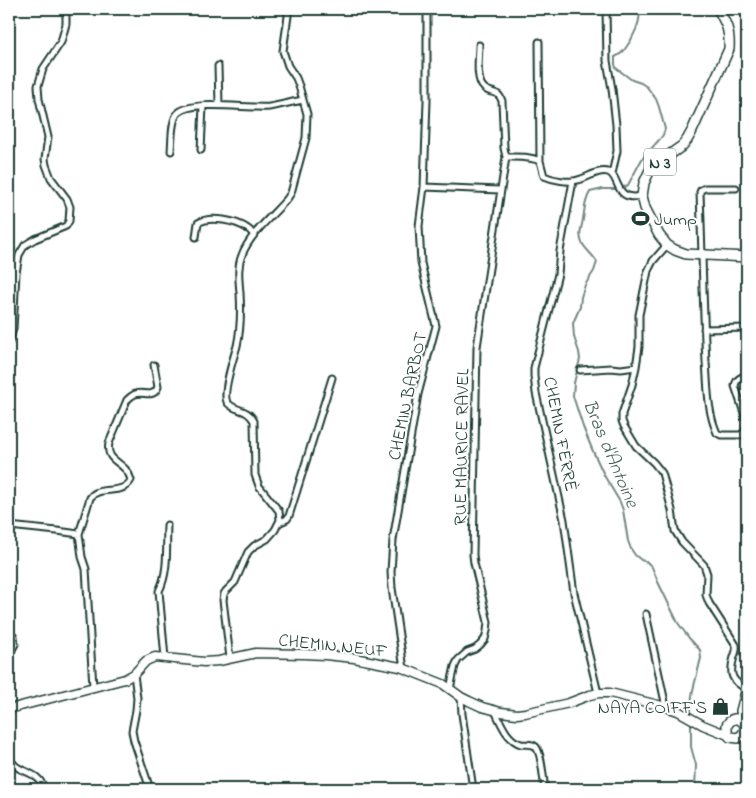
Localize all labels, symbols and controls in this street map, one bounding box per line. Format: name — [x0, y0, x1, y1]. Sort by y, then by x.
road number: N 3 — [644, 148, 676, 176]
place label: Jump — [654, 208, 697, 234]
sports icon: Jump — [630, 209, 650, 229]
street label: CHEMIN BARBOT — [383, 330, 435, 463]
street label: RUE MAURICE RAVEL — [449, 368, 477, 526]
street label: CHEMIN FÈRRÈ — [535, 375, 583, 494]
water label: Bras d'Antoine — [575, 396, 645, 513]
street label: CHEMIN NEUF — [277, 628, 389, 666]
place label: NAYA COIFF'S — [598, 696, 707, 722]
shop icon: NAYA COIFF'S — [711, 697, 731, 717]

